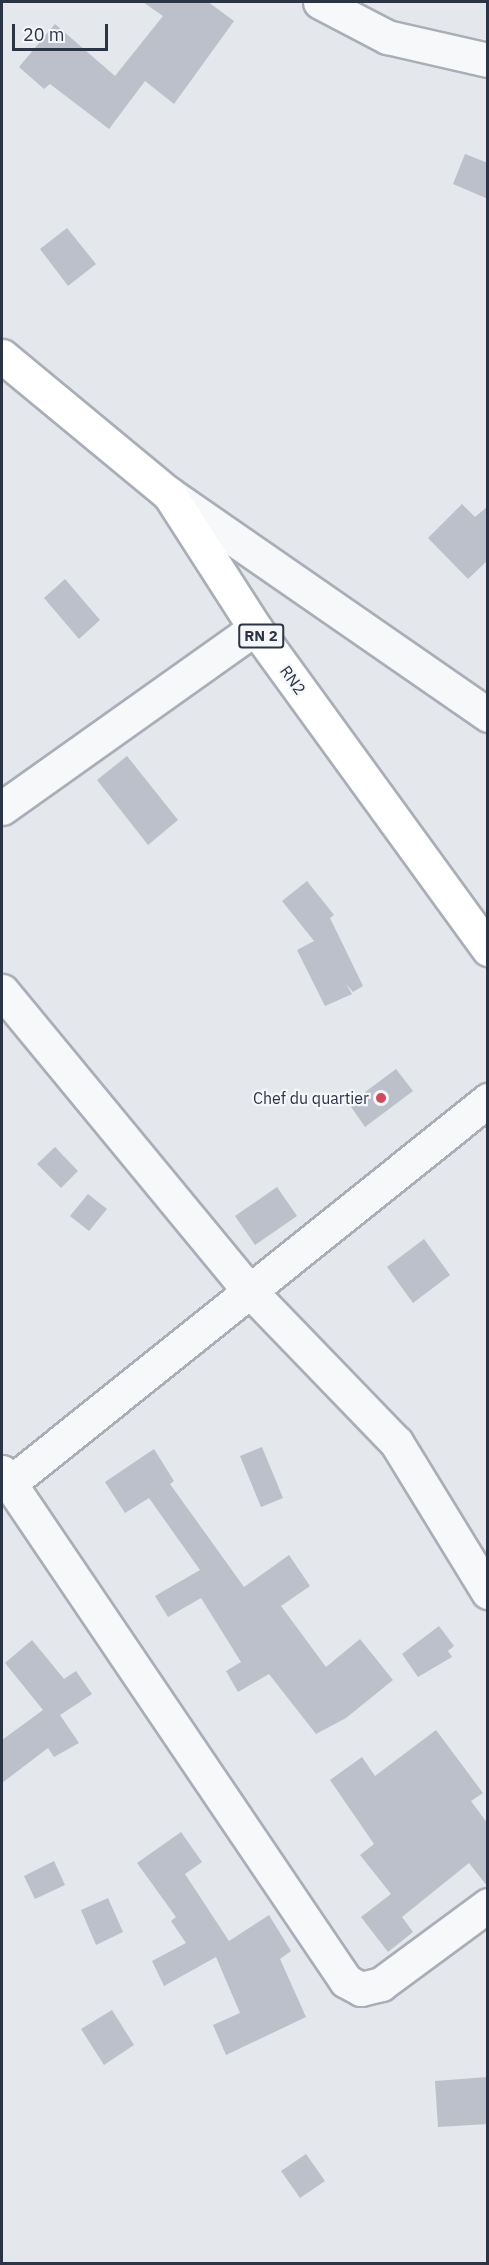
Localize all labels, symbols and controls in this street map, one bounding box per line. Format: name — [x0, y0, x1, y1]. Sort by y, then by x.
scale bar — [15, 12, 111, 50]
text: 20 m — [23, 23, 65, 46]
road number: RN 2 — [237, 624, 285, 648]
street label: RN2 — [276, 662, 310, 698]
place label: Chef du quartier — [253, 1088, 369, 1108]
marker: Chef du quartier — [374, 1091, 388, 1105]

